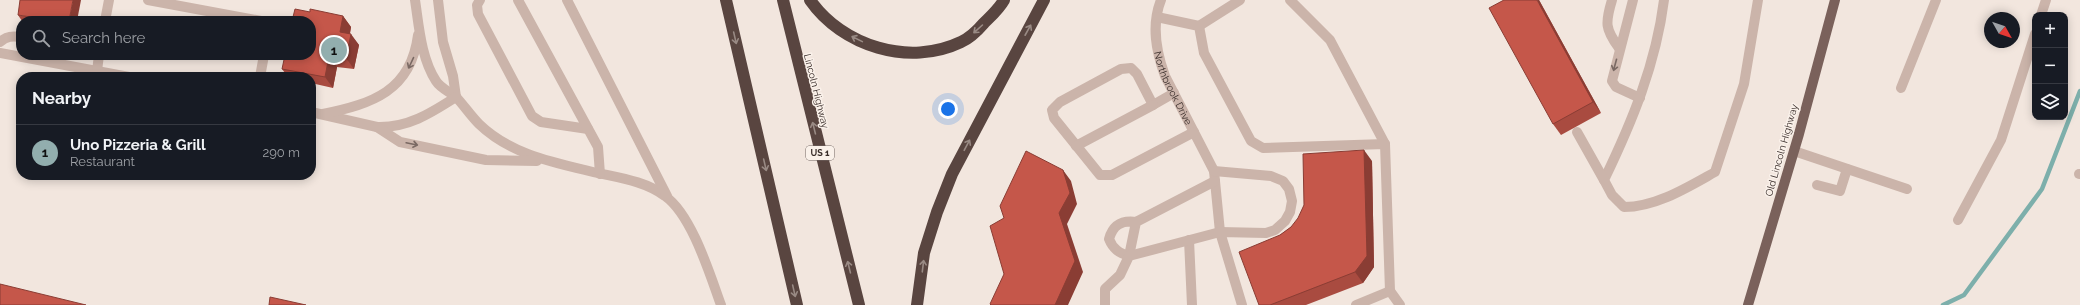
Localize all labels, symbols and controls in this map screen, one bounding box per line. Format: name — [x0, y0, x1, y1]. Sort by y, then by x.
north arrow — [1984, 12, 2020, 48]
map controls — [2032, 12, 2068, 120]
button: + — [2032, 12, 2068, 48]
search box — [16, 16, 316, 60]
one-way arrow — [973, 24, 983, 33]
one-way arrow — [1025, 24, 1033, 36]
icon: search — [30, 27, 52, 49]
text: Search here — [62, 29, 145, 47]
one-way arrow — [732, 31, 740, 44]
pin: 1 — [321, 35, 347, 65]
one-way arrow — [851, 35, 863, 42]
button: − — [2032, 48, 2068, 84]
street label: Northbrook Drive — [1152, 50, 1194, 127]
street label: Lincoln Highway — [802, 53, 831, 130]
one-way arrow — [407, 56, 414, 68]
one-way arrow — [1611, 58, 1618, 71]
button: layers — [2032, 84, 2068, 120]
text: Nearby — [32, 88, 91, 108]
your location — [938, 99, 958, 119]
street label: Old Lincoln Highway — [1763, 102, 1800, 198]
one-way arrow — [810, 121, 817, 134]
text: Uno Pizzeria & Grill — [70, 136, 206, 154]
one-way arrow — [964, 139, 971, 151]
one-way arrow — [405, 140, 418, 148]
text: 1 — [42, 145, 48, 160]
text: 290 m — [262, 145, 300, 160]
road number: US 1 — [806, 146, 834, 160]
text: Restaurant — [70, 154, 135, 169]
one-way arrow — [761, 158, 769, 171]
one-way arrow — [919, 260, 927, 273]
one-way arrow — [845, 261, 852, 274]
one-way arrow — [791, 284, 798, 297]

